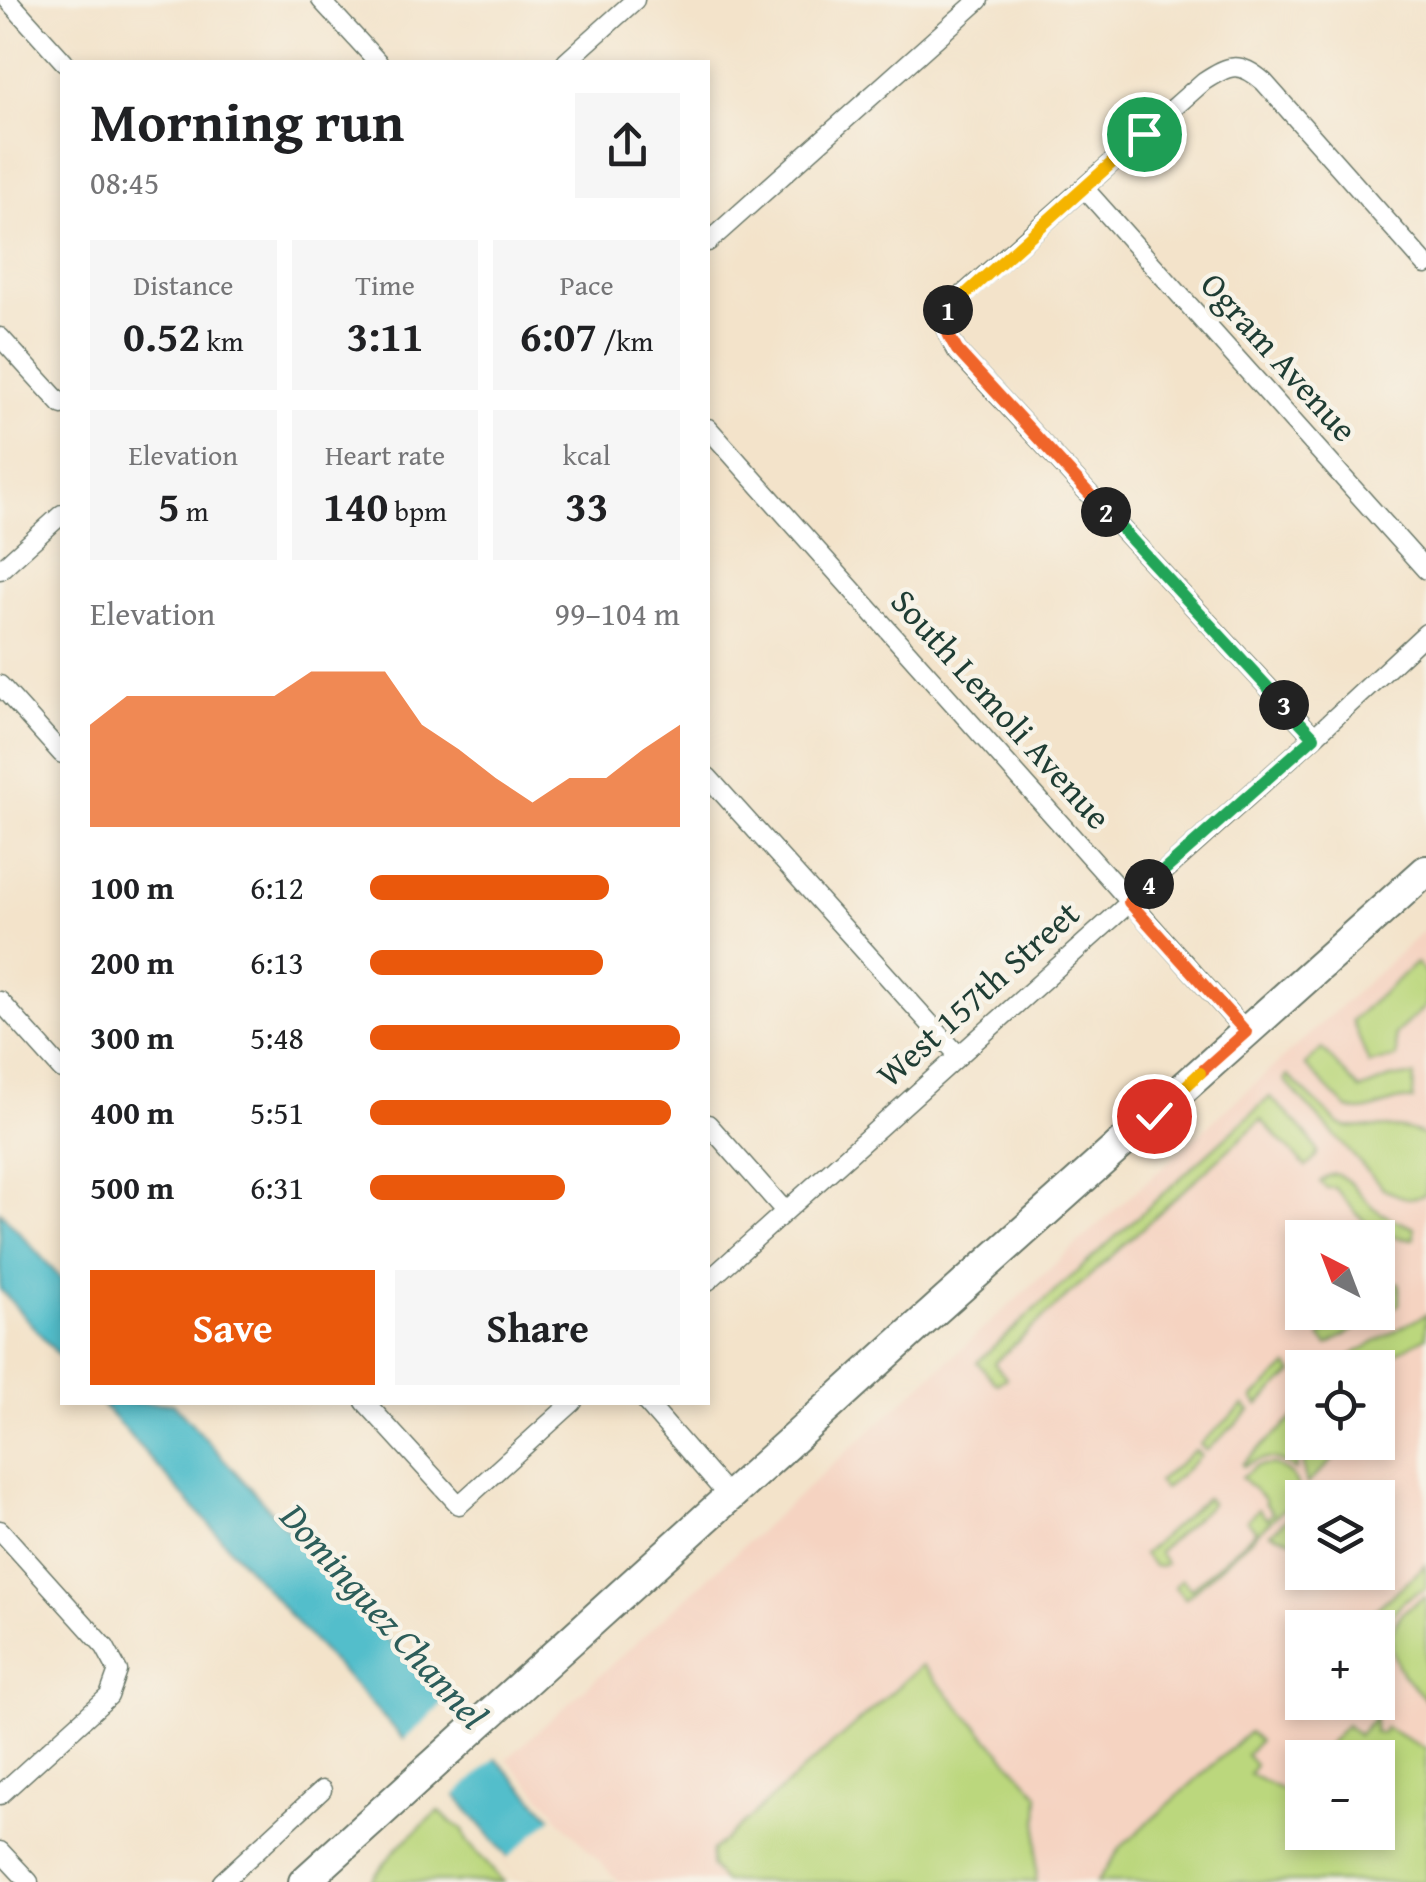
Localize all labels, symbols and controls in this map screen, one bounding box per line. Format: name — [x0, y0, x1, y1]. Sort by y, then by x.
text: Morning run — [90, 81, 404, 161]
pin — [1102, 92, 1187, 177]
button: share — [575, 93, 680, 198]
icon: arrive — [1117, 107, 1172, 162]
text: 08:45 — [90, 159, 159, 206]
street label: Ogram Avenue — [1189, 260, 1370, 453]
text: Distance — [133, 264, 234, 305]
text: Time — [355, 264, 415, 305]
text: Pace — [560, 264, 614, 305]
pin: 1 — [923, 285, 973, 335]
text: 1 — [941, 289, 955, 330]
text: 0.52 — [123, 305, 200, 366]
text: 3:11 — [346, 305, 424, 366]
text: 6:07 — [520, 305, 597, 366]
text: km — [200, 320, 244, 361]
text: /km — [597, 320, 653, 361]
text: Elevation — [129, 434, 238, 475]
text: Heart rate — [325, 434, 445, 475]
text: kcal — [563, 434, 611, 475]
text: 5 — [158, 475, 180, 536]
text: 140 — [323, 475, 388, 536]
text: 33 — [565, 475, 608, 536]
pin: 2 — [1081, 487, 1131, 537]
text: m — [180, 490, 209, 531]
text: bpm — [388, 490, 447, 531]
text: 2 — [1099, 491, 1113, 532]
street label: South Lemoli Avenue — [879, 577, 1124, 840]
text: Elevation — [90, 590, 215, 637]
text: 99–104 m — [555, 590, 680, 637]
pin: 3 — [1259, 680, 1309, 730]
text: 3 — [1277, 684, 1291, 725]
pin: 4 — [1124, 859, 1174, 909]
text: 4 — [1142, 863, 1156, 904]
text: 100 m — [90, 864, 174, 911]
text: 6:12 — [250, 864, 304, 911]
street label: West 157th Street — [865, 889, 1090, 1099]
text: 200 m — [90, 939, 174, 986]
text: 6:13 — [250, 939, 304, 986]
text: 300 m — [90, 1014, 174, 1061]
text: 5:48 — [250, 1014, 304, 1061]
pin — [1112, 1074, 1197, 1159]
text: 400 m — [90, 1089, 174, 1136]
text: 5:51 — [250, 1089, 304, 1136]
icon: check — [1127, 1089, 1182, 1144]
text: 500 m — [90, 1164, 174, 1211]
text: 6:31 — [250, 1164, 304, 1211]
north arrow — [1285, 1220, 1395, 1330]
map controls — [1285, 1220, 1395, 1850]
button: Save — [90, 1270, 375, 1385]
button: Share — [395, 1270, 680, 1385]
button: locate — [1285, 1350, 1395, 1460]
button: layers — [1285, 1480, 1395, 1590]
water label: Dominguez Channel — [267, 1489, 502, 1741]
button: + — [1285, 1610, 1395, 1720]
button: − — [1285, 1740, 1395, 1850]

